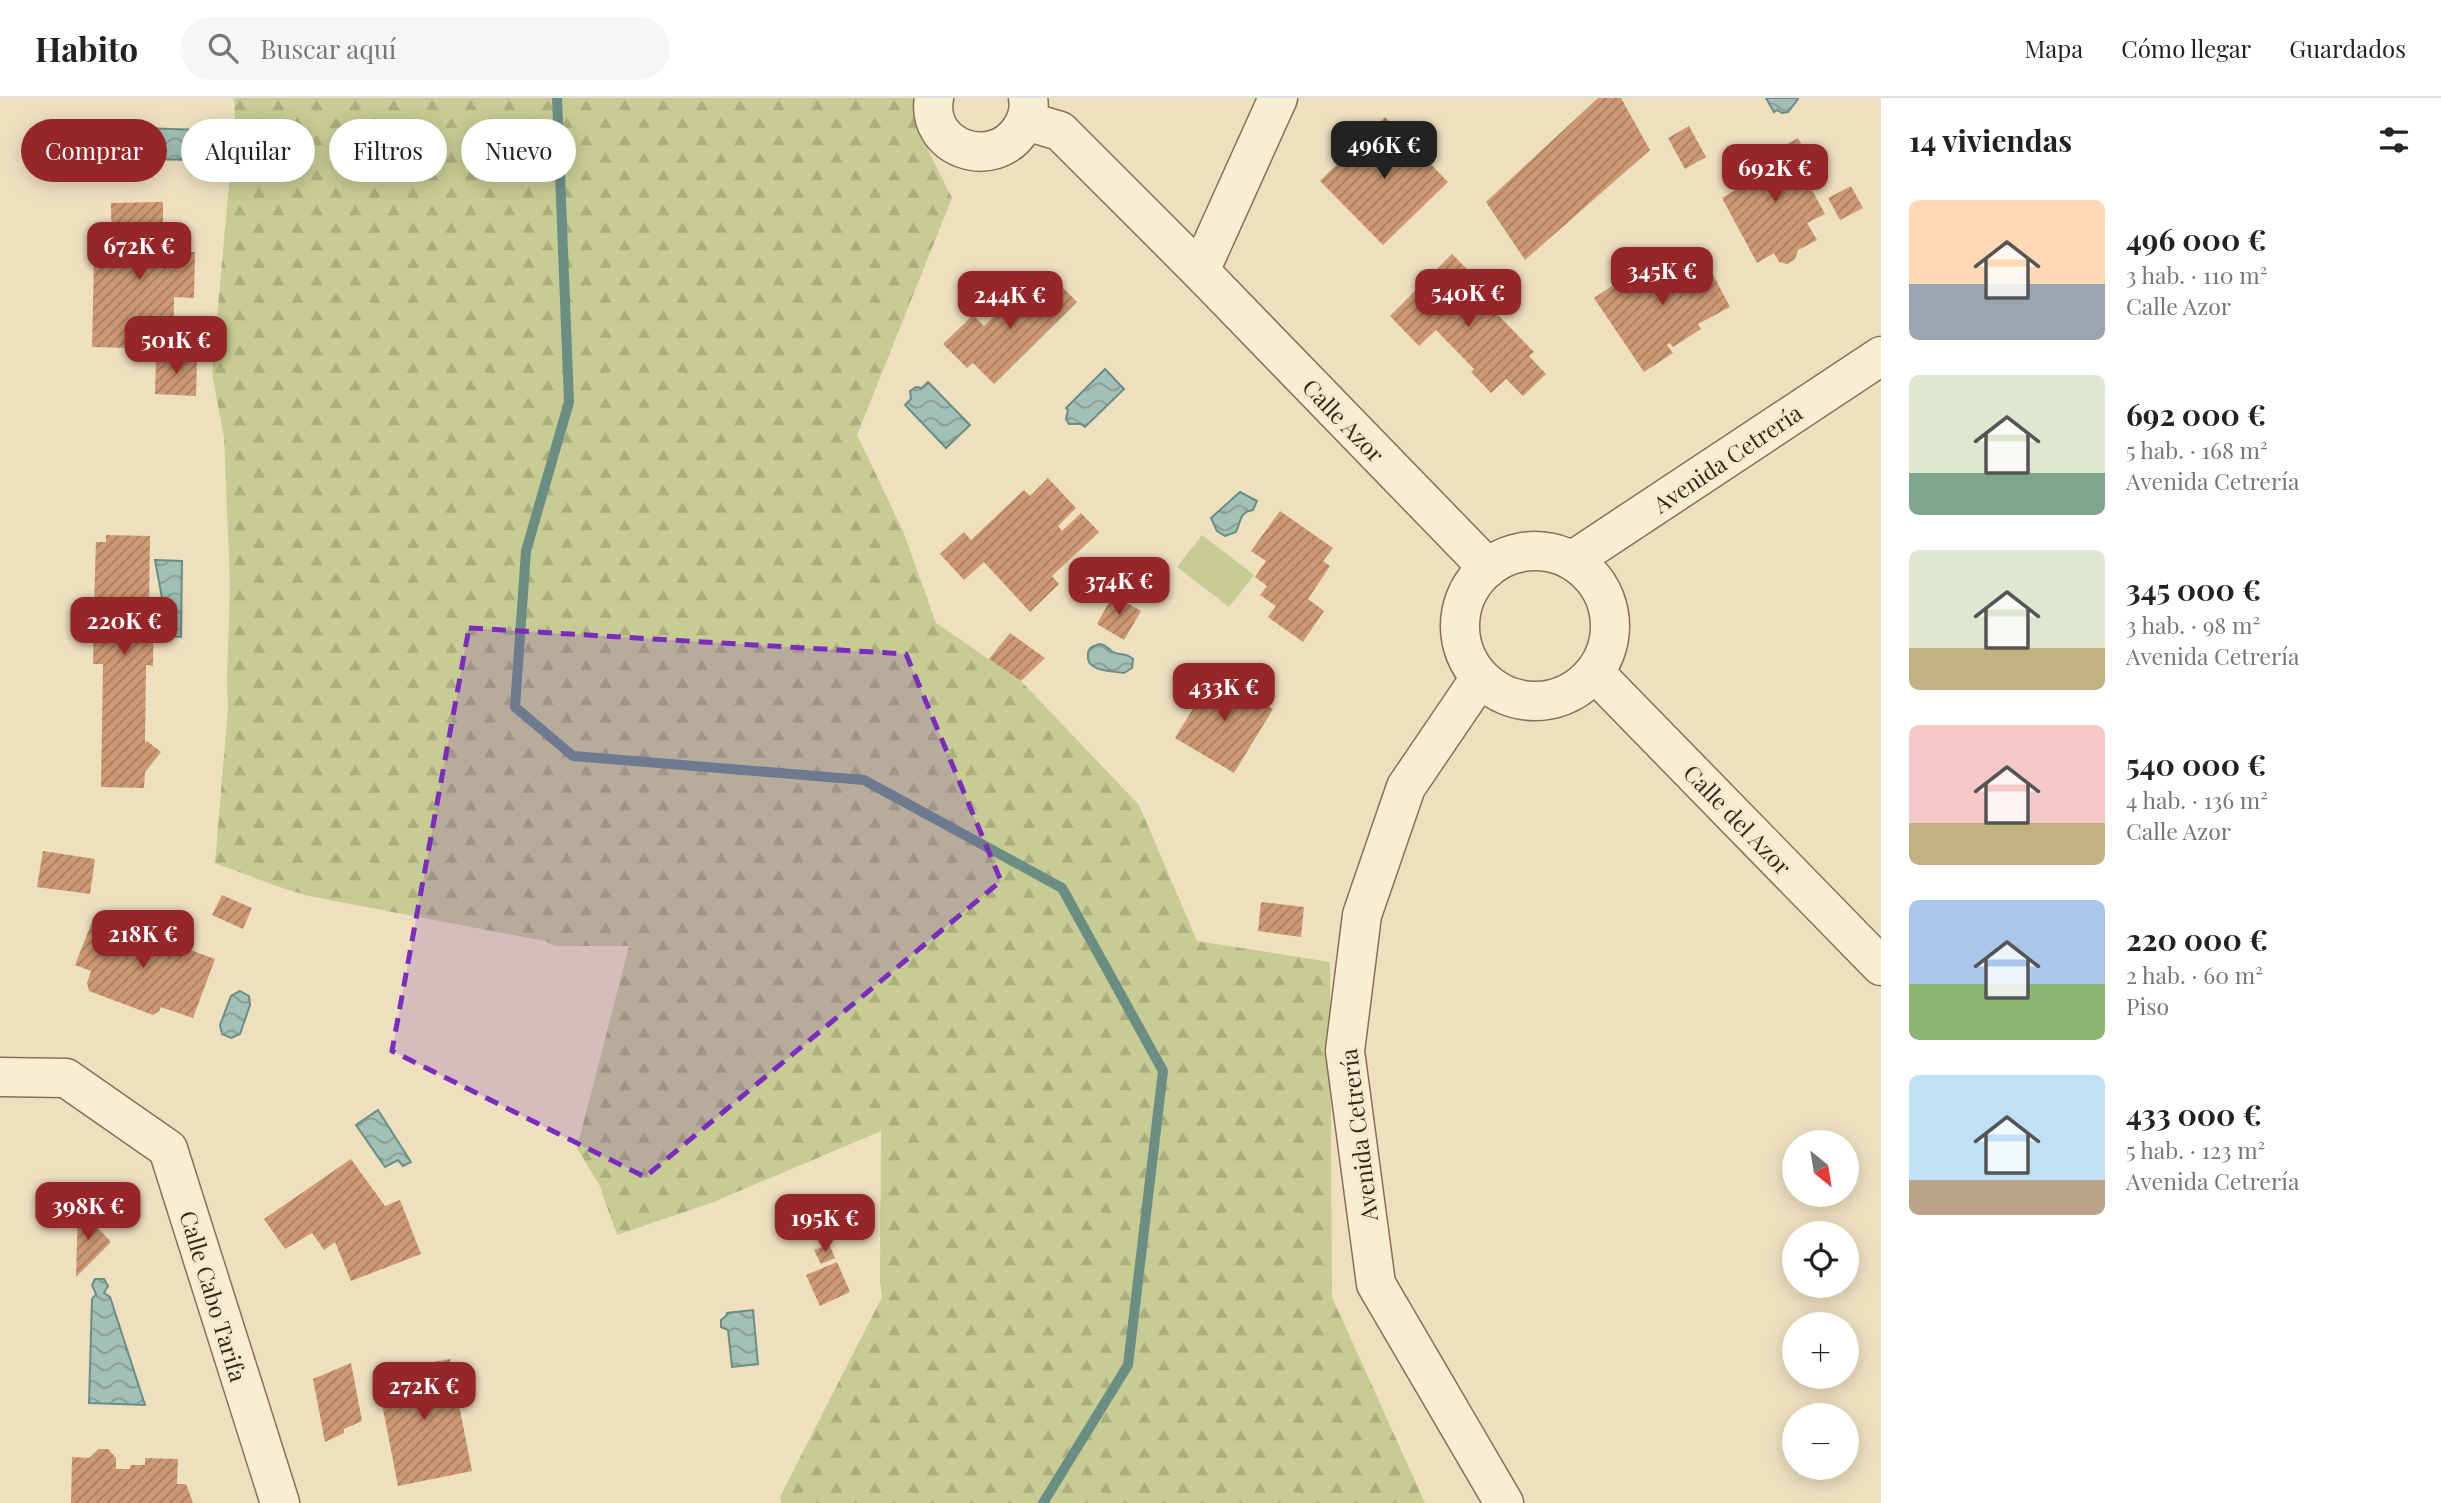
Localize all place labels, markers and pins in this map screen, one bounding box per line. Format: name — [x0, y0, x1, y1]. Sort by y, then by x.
pin: 496K € — [1327, 122, 1441, 181]
pin: 692K € — [1718, 144, 1832, 204]
pin: 672K € — [82, 222, 196, 282]
pin: 345K € — [1605, 248, 1719, 307]
pin: 540K € — [1411, 270, 1525, 329]
pin: 244K € — [953, 272, 1067, 331]
pin: 501K € — [119, 316, 233, 376]
pin: 374K € — [1062, 558, 1176, 617]
pin: 220K € — [67, 598, 181, 657]
pin: 433K € — [1167, 664, 1281, 723]
pin: 218K € — [86, 910, 200, 970]
pin: 398K € — [31, 1182, 145, 1242]
pin: 195K € — [768, 1194, 882, 1254]
pin: 272K € — [367, 1362, 481, 1422]

